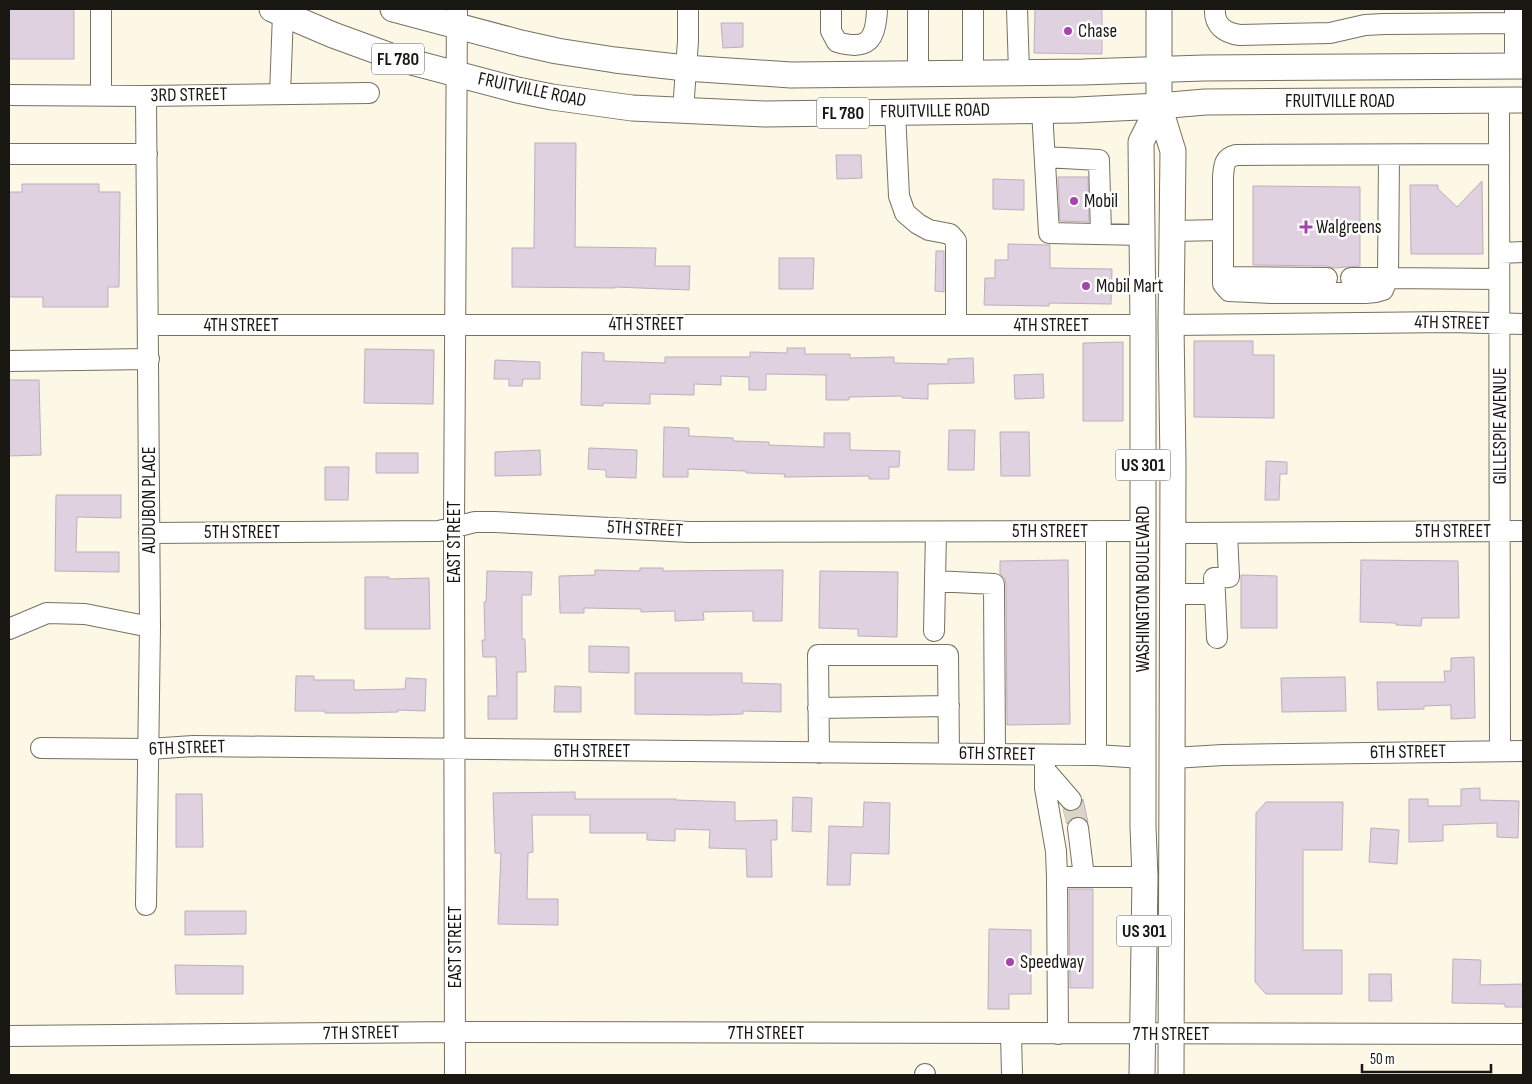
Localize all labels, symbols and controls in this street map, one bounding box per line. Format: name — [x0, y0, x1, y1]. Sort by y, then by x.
place label: Chase — [1078, 20, 1117, 43]
marker: Chase — [1062, 25, 1074, 37]
road number: FL 780 — [372, 44, 424, 74]
street label: FRUITVILLE ROAD — [476, 67, 588, 113]
street label: 3RD STREET — [150, 83, 228, 107]
street label: FRUITVILLE ROAD — [1285, 90, 1395, 113]
road number: FL 780 — [817, 98, 869, 128]
street label: FRUITVILLE ROAD — [880, 99, 990, 123]
place label: Mobil — [1084, 190, 1118, 213]
marker: Mobil — [1068, 195, 1080, 207]
place label: Walgreens — [1316, 216, 1382, 239]
marker: Walgreens — [1300, 221, 1312, 233]
place label: Mobil Mart — [1096, 275, 1163, 298]
marker: Mobil Mart — [1080, 280, 1092, 292]
street label: 4TH STREET — [1414, 311, 1490, 335]
street label: 4TH STREET — [608, 313, 684, 336]
street label: 4TH STREET — [203, 314, 279, 337]
street label: 4TH STREET — [1013, 314, 1089, 337]
street label: GILLESPIE AVENUE — [1489, 368, 1512, 484]
street label: AUDUBON PLACE — [138, 447, 161, 554]
road number: US 301 — [1116, 450, 1170, 480]
street label: EAST STREET — [443, 501, 466, 583]
street label: WASHINGTON BOULEVARD — [1132, 506, 1155, 672]
street label: 5TH STREET — [607, 516, 684, 542]
street label: 5TH STREET — [1012, 520, 1088, 543]
street label: 5TH STREET — [1415, 520, 1491, 543]
street label: 5TH STREET — [204, 521, 280, 544]
street label: 6TH STREET — [148, 735, 226, 761]
street label: 6TH STREET — [554, 740, 630, 763]
street label: 6TH STREET — [1370, 740, 1447, 764]
street label: 6TH STREET — [959, 742, 1036, 766]
street label: EAST STREET — [444, 906, 467, 988]
road number: US 301 — [1116, 916, 1172, 946]
place label: Speedway — [1020, 951, 1085, 974]
marker: Speedway — [1004, 956, 1016, 968]
street label: 7TH STREET — [323, 1021, 400, 1045]
street label: 7TH STREET — [728, 1022, 804, 1045]
street label: 7TH STREET — [1133, 1023, 1209, 1046]
scale bar — [1362, 1042, 1491, 1074]
text: 50 m — [1370, 1050, 1395, 1069]

